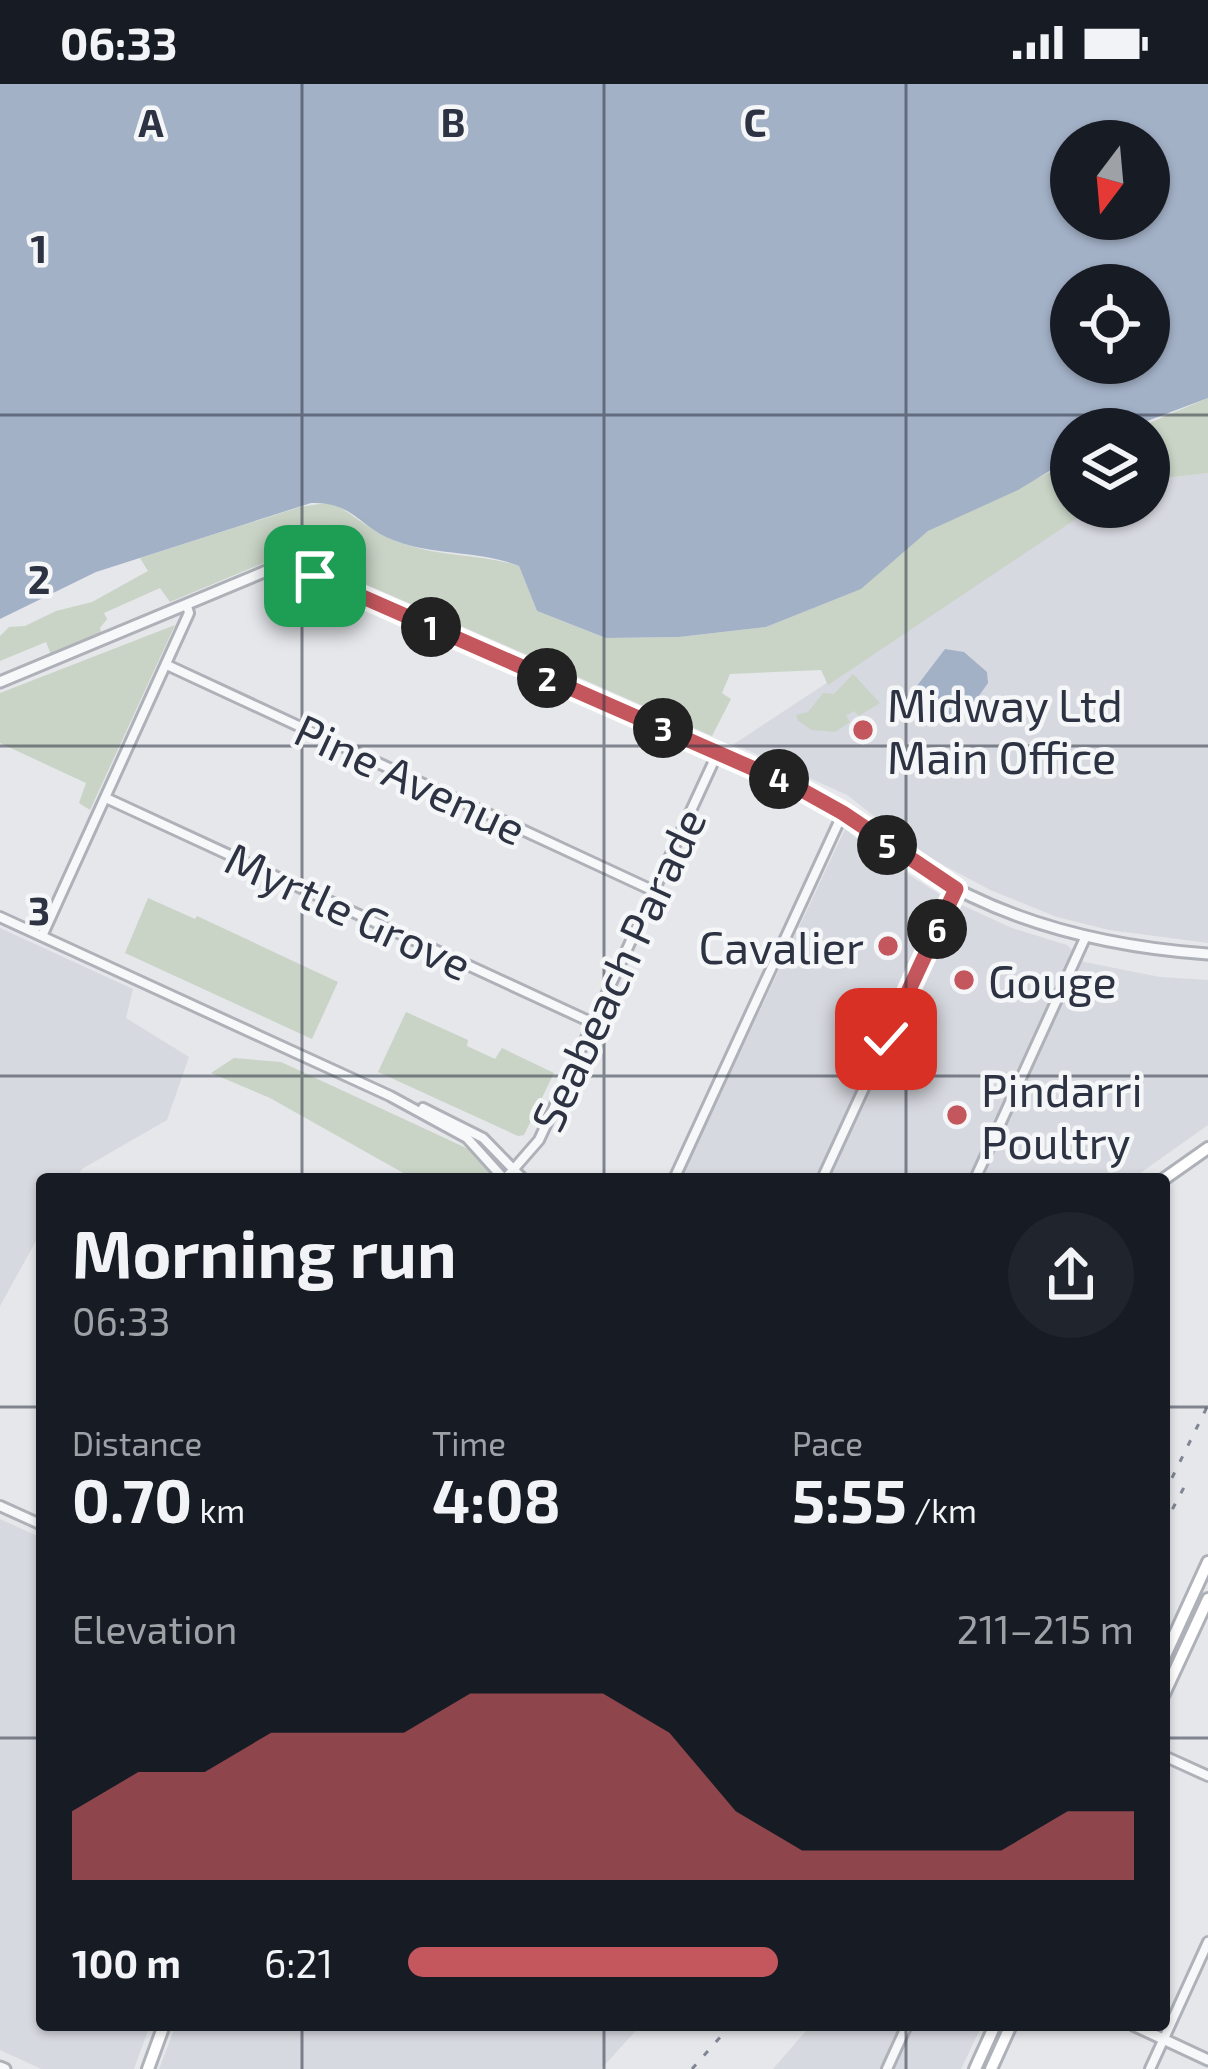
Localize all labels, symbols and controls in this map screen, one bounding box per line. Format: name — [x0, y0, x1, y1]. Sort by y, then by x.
text: 06:33 — [60, 15, 178, 69]
text: A — [138, 98, 164, 145]
text: B — [441, 98, 465, 145]
text: C — [744, 98, 766, 145]
north arrow — [1050, 120, 1170, 240]
map controls — [1050, 120, 1170, 528]
text: 1 — [31, 224, 47, 271]
button: locate — [1050, 264, 1170, 384]
button: layers — [1050, 408, 1170, 528]
pin — [264, 525, 366, 627]
icon: arrive — [282, 543, 348, 609]
text: 2 — [28, 555, 50, 602]
pin: 1 — [401, 597, 461, 657]
text: 1 — [424, 607, 438, 647]
pin: 2 — [517, 648, 577, 708]
text: 2 — [537, 658, 557, 698]
place label: Midway Ltd Main Office — [887, 677, 1123, 783]
pin: 3 — [633, 698, 693, 758]
street label: Pine Avenue — [287, 701, 535, 855]
text: 3 — [654, 708, 672, 748]
marker: Midway Ltd Main Office — [850, 717, 876, 743]
pin: 4 — [749, 749, 809, 809]
text: 4 — [768, 759, 790, 799]
street label: Seabeach Parade — [518, 799, 716, 1139]
pin: 5 — [857, 815, 917, 875]
text: 5 — [878, 825, 896, 865]
street label: Myrtle Grove — [218, 830, 480, 990]
text: 3 — [28, 886, 50, 933]
pin: 6 — [907, 899, 967, 959]
text: 6 — [927, 909, 947, 949]
place label: Cavalier — [699, 919, 864, 973]
marker: Cavalier — [875, 933, 901, 959]
place label: Gouge — [988, 953, 1117, 1007]
marker: Gouge — [951, 967, 977, 993]
pin — [835, 988, 937, 1090]
icon: check — [853, 1006, 919, 1072]
place label: Pindarri Poultry — [981, 1062, 1143, 1168]
marker: Pindarri Poultry — [944, 1102, 970, 1128]
text: Morning run — [72, 1212, 457, 1291]
button: share — [1008, 1212, 1134, 1338]
text: 06:33 — [72, 1297, 170, 1344]
text: Distance — [72, 1423, 202, 1463]
text: Time — [432, 1423, 506, 1463]
text: Pace — [792, 1423, 863, 1463]
text: 0.70 — [72, 1463, 192, 1535]
text: 4:08 — [432, 1463, 561, 1535]
text: 5:55 — [792, 1463, 907, 1535]
text: km — [192, 1490, 245, 1530]
text: /km — [907, 1490, 977, 1530]
text: Elevation — [72, 1605, 237, 1652]
text: 211–215 m — [957, 1605, 1134, 1652]
text: 100 m — [72, 1939, 181, 1986]
text: 6:21 — [264, 1939, 333, 1986]

